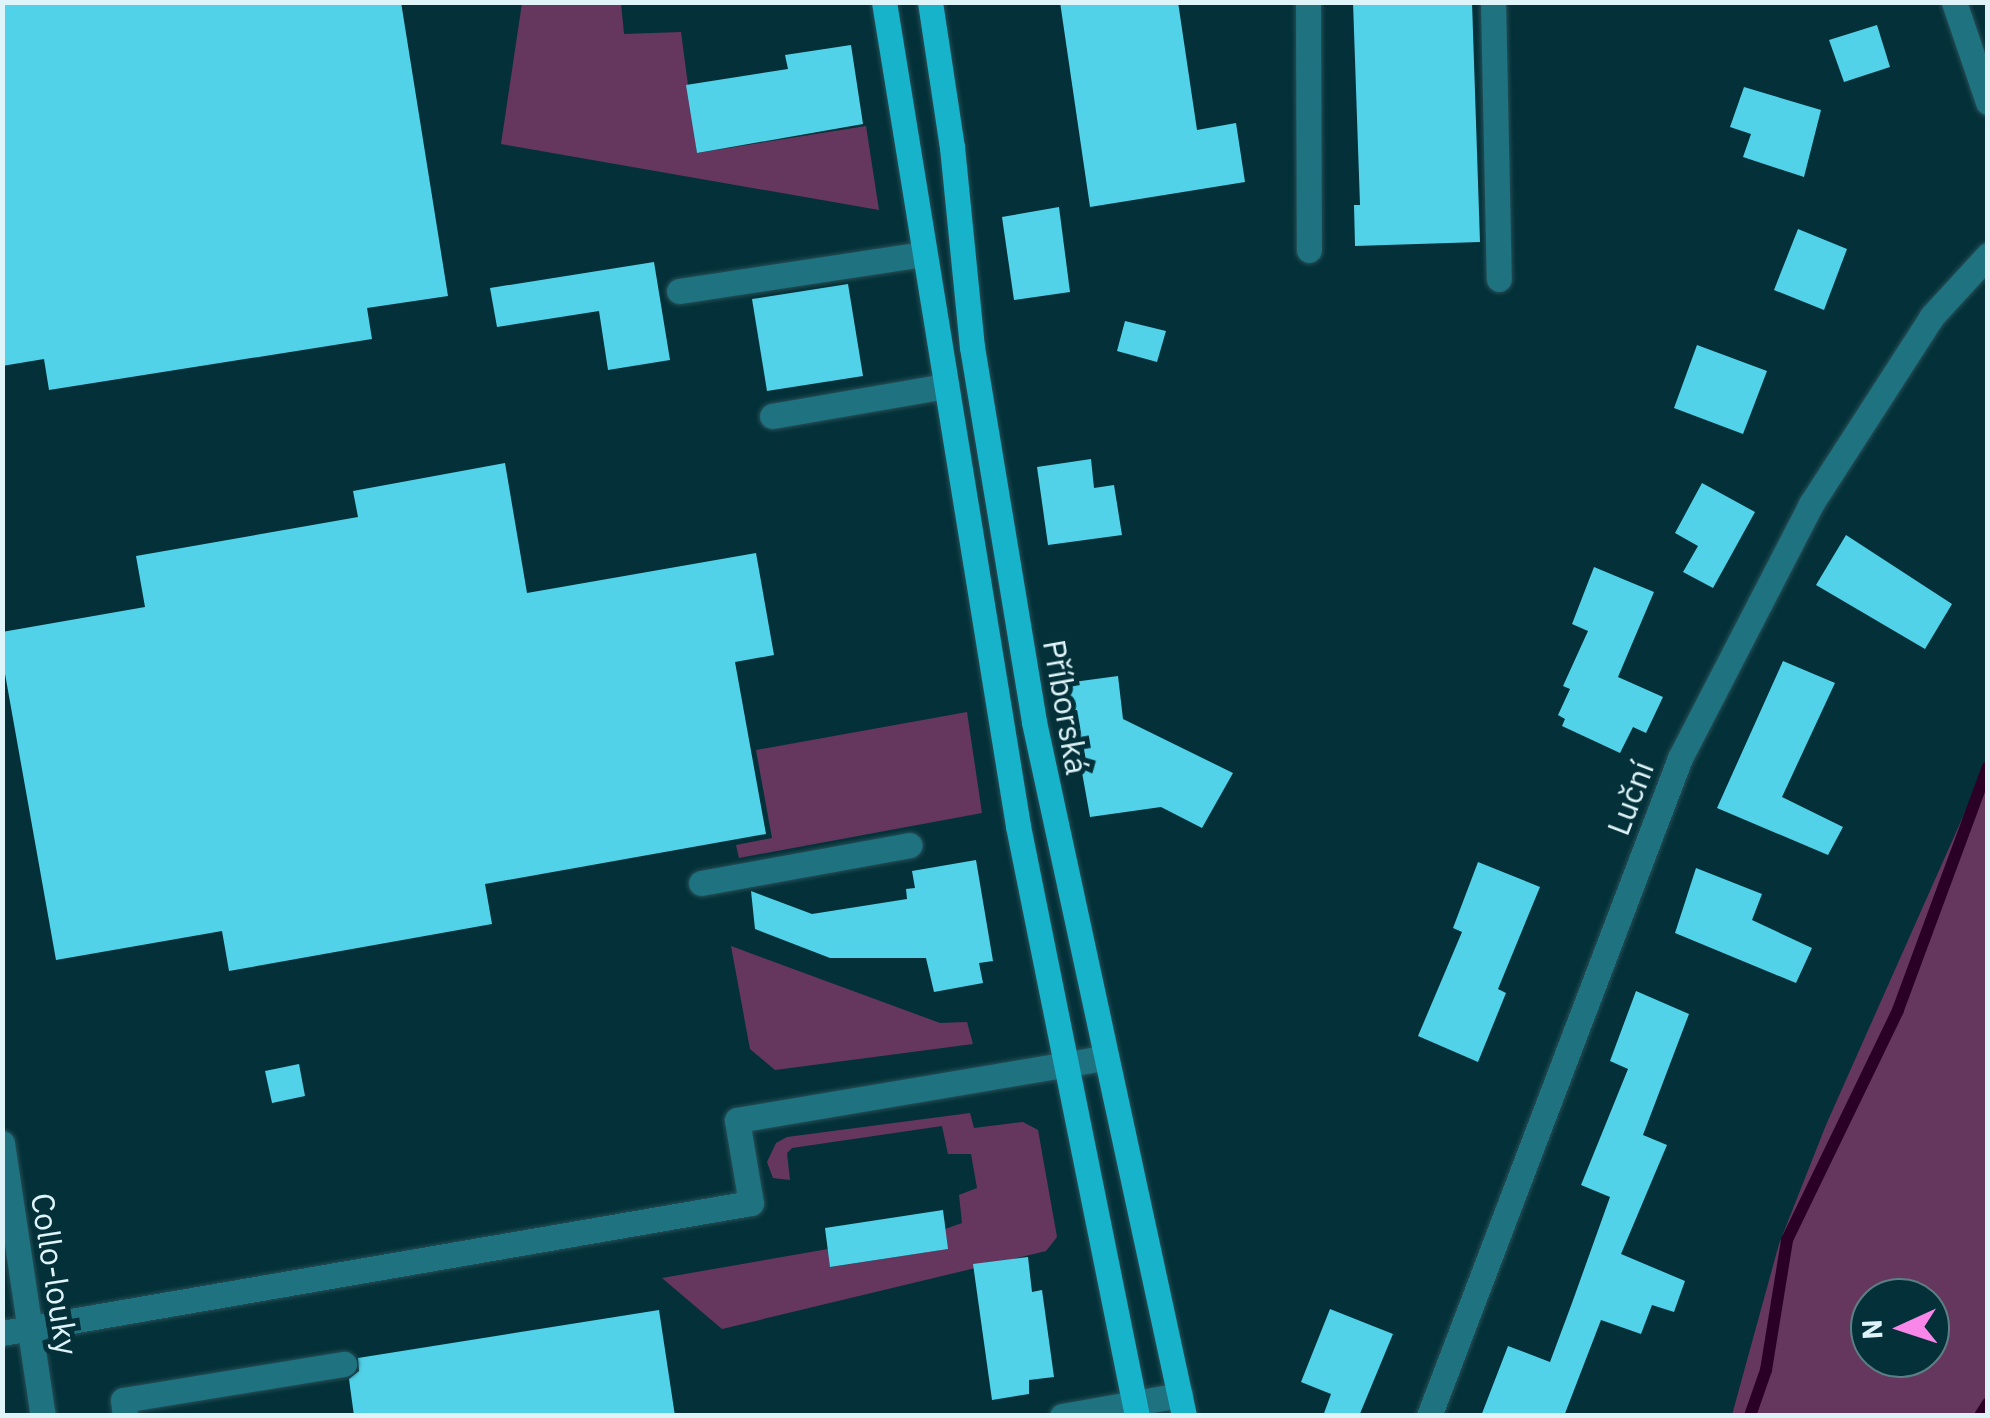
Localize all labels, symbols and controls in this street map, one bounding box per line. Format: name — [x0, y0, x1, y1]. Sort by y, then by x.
street label: Příborská — [1035, 636, 1097, 778]
street label: Luční — [1598, 756, 1662, 840]
street label: Collo-louky — [23, 1190, 87, 1358]
north arrow — [1850, 1278, 1950, 1378]
text: N — [1853, 1318, 1891, 1341]

